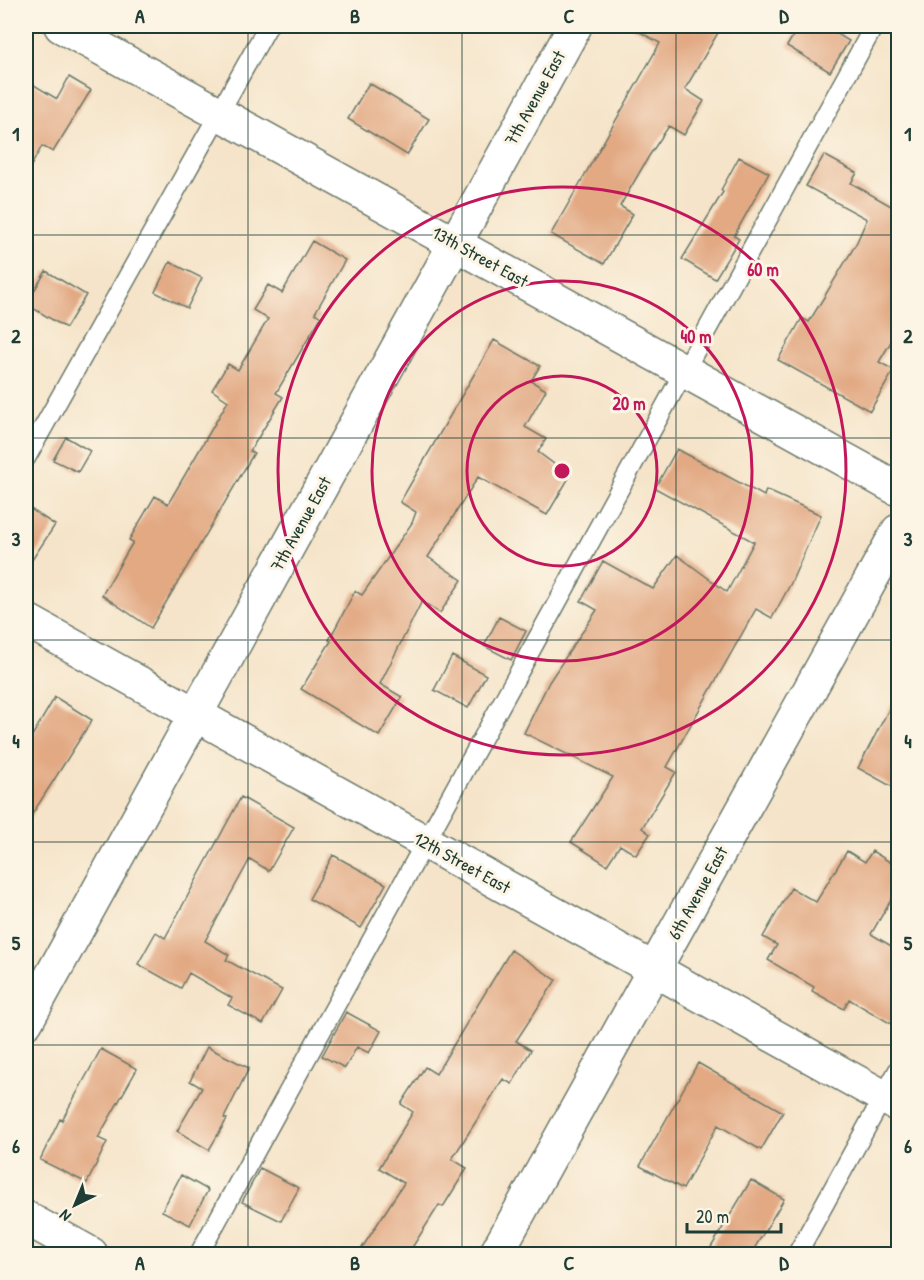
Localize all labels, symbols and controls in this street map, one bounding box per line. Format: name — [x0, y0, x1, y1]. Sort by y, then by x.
text: A — [135, 2, 145, 29]
text: B — [350, 2, 360, 29]
text: C — [564, 2, 575, 29]
text: D — [779, 2, 789, 29]
street label: 7th Avenue East — [498, 45, 571, 150]
text: 1 — [12, 120, 20, 147]
text: 1 — [904, 120, 912, 147]
street label: 13th Street East — [428, 220, 534, 294]
text: 60 m — [747, 257, 779, 282]
text: 2 — [11, 322, 21, 349]
text: 2 — [903, 322, 913, 349]
text: 40 m — [680, 324, 712, 349]
text: 20 m — [613, 391, 645, 416]
centre of rings — [552, 461, 572, 481]
street label: 7th Avenue East — [264, 471, 337, 576]
text: 3 — [12, 525, 21, 552]
text: 3 — [904, 525, 913, 552]
text: 4 — [12, 727, 20, 754]
text: 4 — [904, 727, 912, 754]
street label: 12th Street East — [409, 826, 516, 900]
street label: 6th Avenue East — [662, 841, 734, 944]
text: 5 — [12, 929, 21, 956]
text: 5 — [904, 929, 913, 956]
text: 6 — [12, 1132, 20, 1159]
text: 6 — [904, 1132, 912, 1159]
north arrow — [45, 1175, 105, 1235]
scale bar — [687, 1196, 782, 1234]
text: 20 m — [696, 1204, 729, 1229]
text: N — [54, 1205, 75, 1227]
text: A — [135, 1249, 145, 1276]
text: B — [350, 1249, 360, 1276]
text: C — [564, 1249, 575, 1276]
text: D — [779, 1249, 789, 1276]

